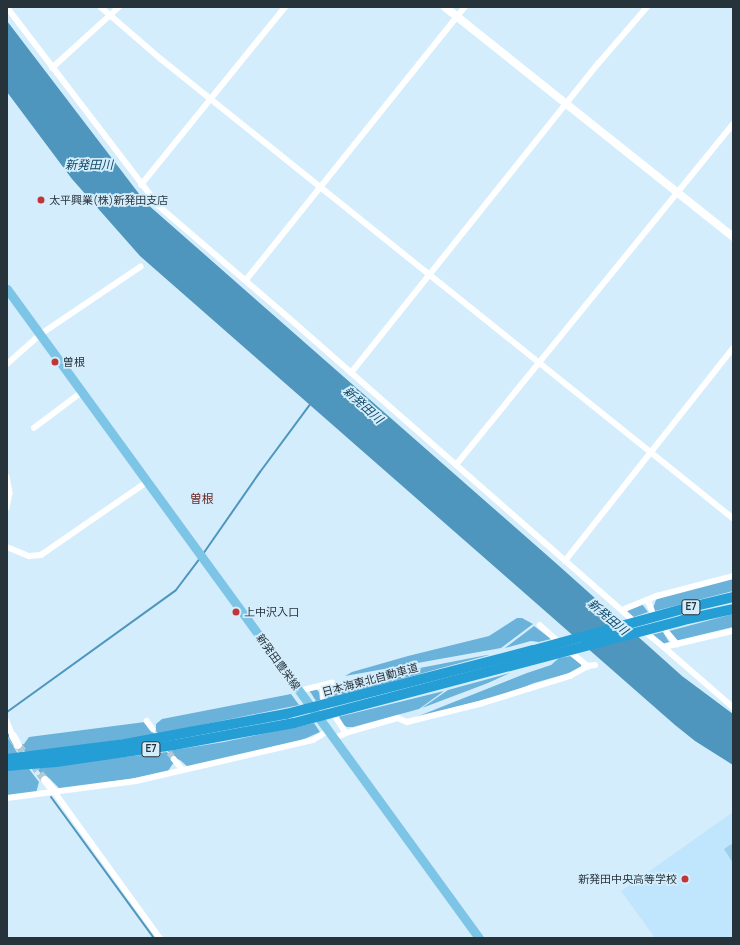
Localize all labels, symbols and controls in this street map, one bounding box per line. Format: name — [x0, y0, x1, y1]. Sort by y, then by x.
water label: 新発田川 — [65, 158, 113, 172]
place label: 太平興業(株)新発田支店 — [49, 193, 168, 207]
marker: 太平興業(株)新発田支店 — [36, 195, 46, 205]
place label: 曽根 — [63, 355, 85, 369]
marker: 曽根 — [50, 357, 60, 367]
water label: 新発田川 — [340, 384, 386, 426]
district label: 曽根 — [190, 492, 214, 506]
water label: 新発田川 — [585, 596, 631, 638]
road number: E7 — [681, 599, 701, 615]
place label: 上中沢入口 — [244, 605, 299, 619]
marker: 上中沢入口 — [231, 607, 241, 617]
street label: 新発田豊栄線 — [253, 631, 303, 693]
street label: 日本海東北自動車道 — [320, 661, 420, 699]
road number: E7 — [141, 741, 161, 757]
place label: 新発田中央高等学校 — [578, 872, 677, 886]
marker: 新発田中央高等学校 — [680, 874, 690, 884]

